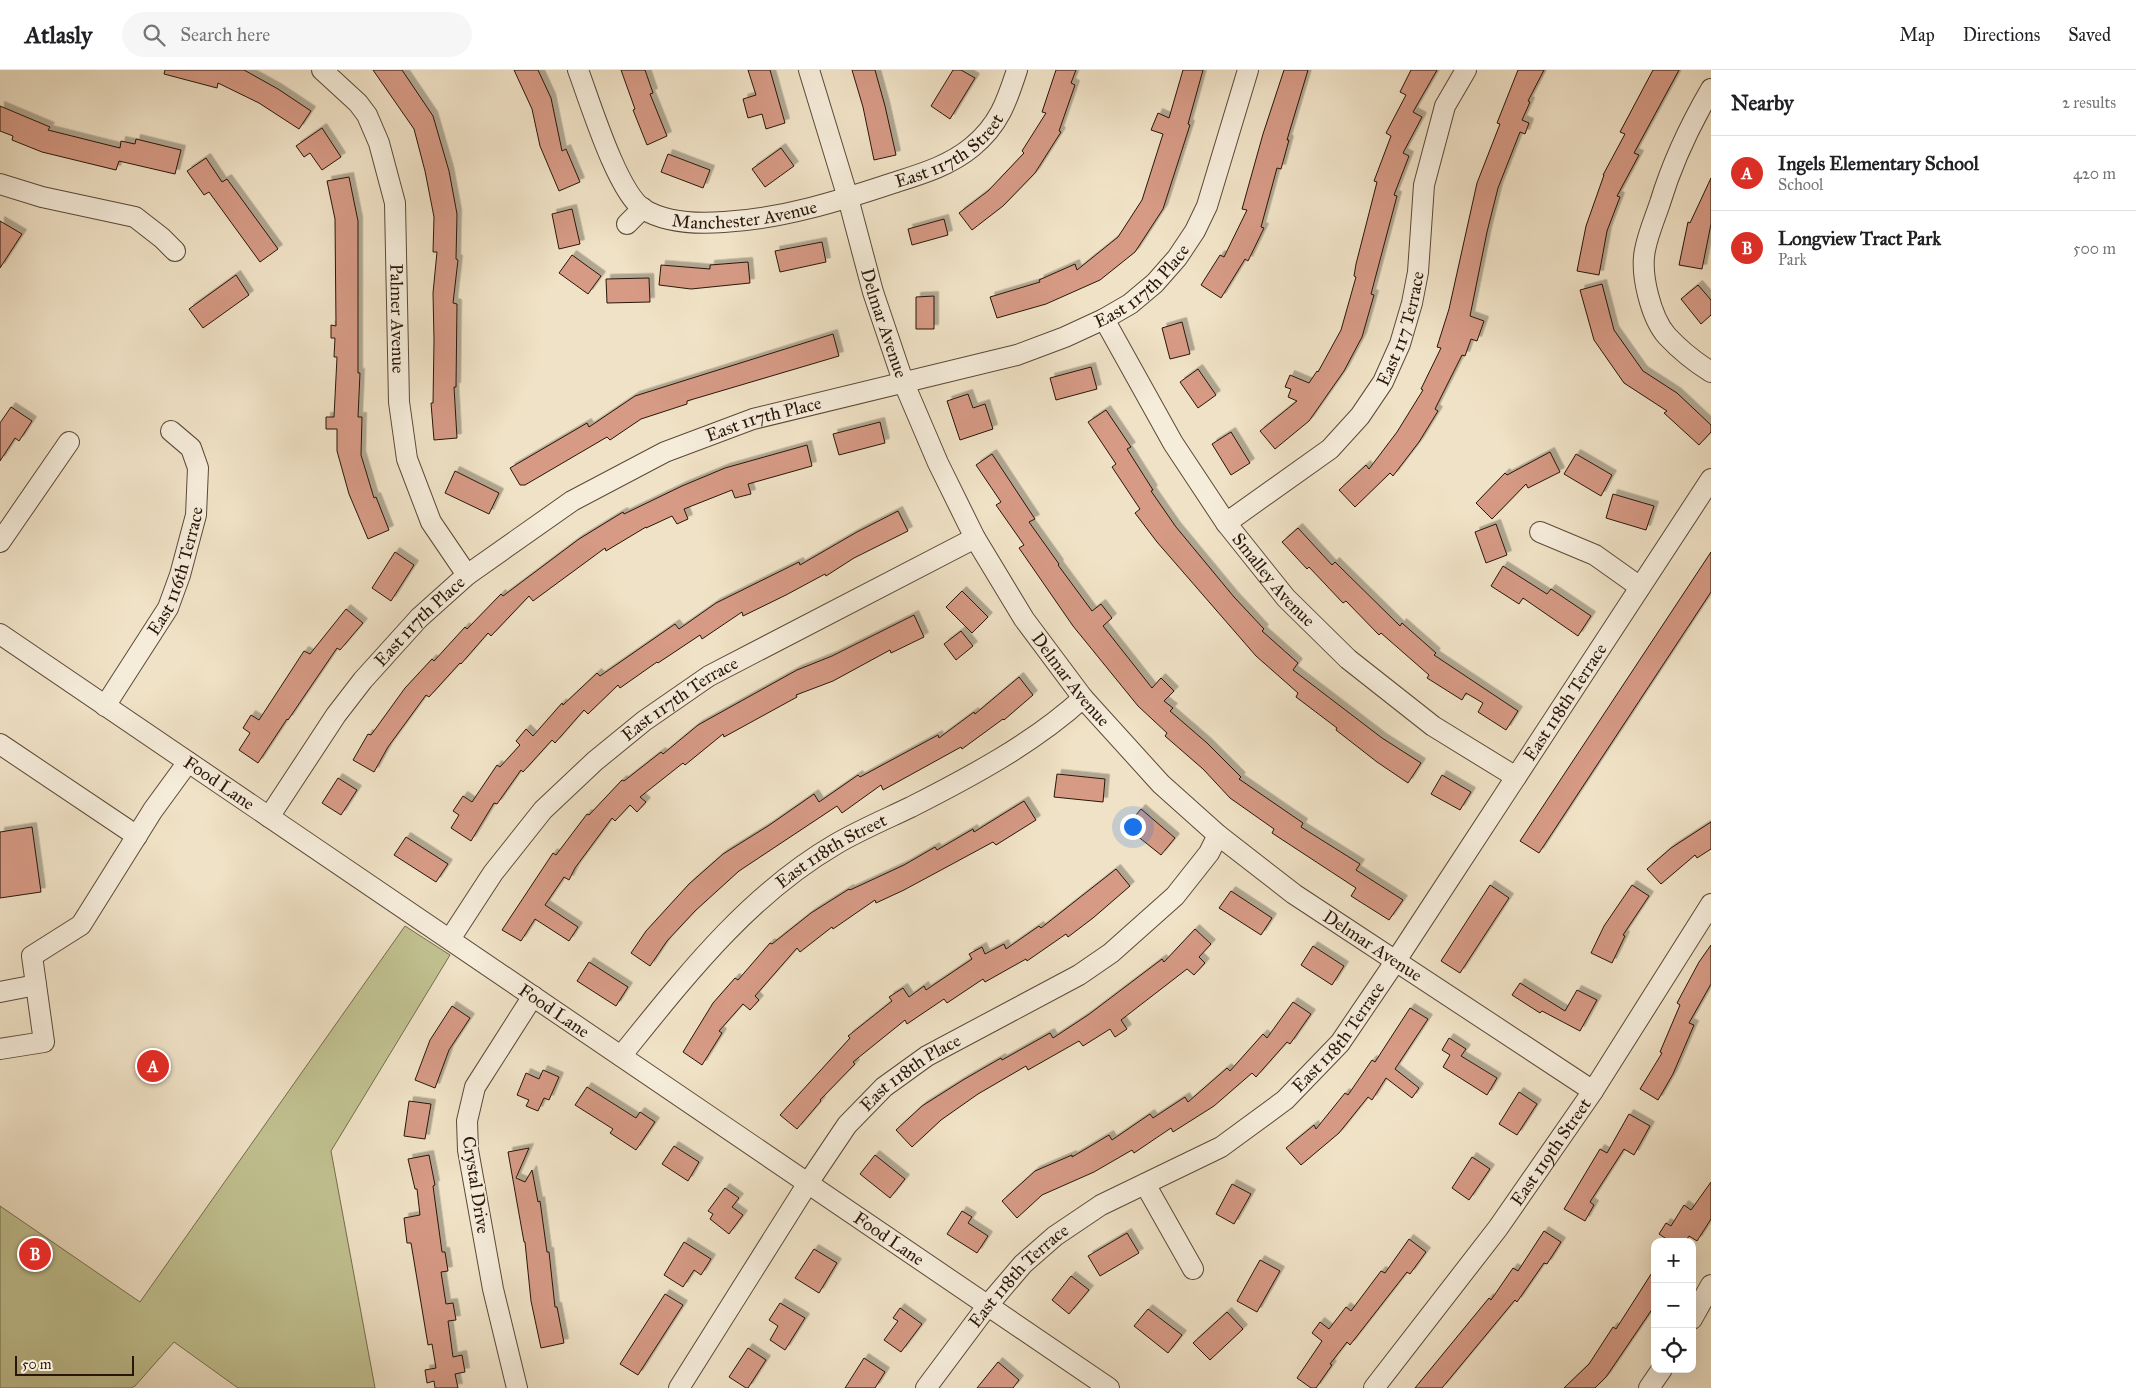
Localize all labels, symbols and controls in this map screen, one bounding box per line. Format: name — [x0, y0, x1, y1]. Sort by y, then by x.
search box — [122, 12, 472, 57]
text: Atlasly — [25, 20, 92, 50]
icon: search — [140, 21, 168, 49]
text: Search here — [180, 23, 270, 46]
text: Map — [1899, 24, 1935, 46]
text: Directions — [1963, 24, 2040, 46]
text: Saved — [2068, 24, 2111, 46]
text: Nearby — [1731, 90, 1794, 116]
text: 2 results — [2062, 93, 2116, 112]
street label: East 117th Street — [892, 109, 1009, 193]
text: Ingels Elementary School — [1778, 152, 1979, 175]
text: A — [1742, 164, 1752, 183]
text: 420 m — [2073, 164, 2116, 183]
text: School — [1778, 175, 1823, 194]
street label: Manchester Avenue — [671, 196, 819, 234]
text: Longview Tract Park — [1778, 227, 1941, 250]
text: B — [1742, 239, 1752, 258]
text: 500 m — [2073, 239, 2116, 258]
street label: East 117th Place — [1091, 240, 1194, 333]
text: Park — [1778, 250, 1807, 269]
street label: Palmer Avenue — [385, 263, 409, 374]
street label: Delmar Avenue — [856, 266, 912, 381]
street label: East 117 Terrace — [1372, 269, 1429, 389]
street label: East 117th Place — [703, 392, 824, 447]
street label: East 116th Terrace — [142, 506, 207, 639]
street label: Smalley Avenue — [1227, 528, 1320, 631]
street label: East 117th Place — [370, 571, 469, 671]
street label: Delmar Avenue — [1027, 628, 1115, 731]
street label: East 118th Terrace — [1519, 639, 1612, 765]
street label: East 117th Terrace — [617, 652, 742, 746]
street label: Food Lane — [180, 751, 259, 815]
street label: East 118th Street — [771, 809, 891, 893]
your location — [1120, 814, 1146, 840]
street label: Delmar Avenue — [1319, 905, 1426, 986]
street label: East 118th Terrace — [1287, 978, 1389, 1097]
street label: Food Lane — [514, 979, 594, 1043]
street label: East 118th Place — [855, 1029, 964, 1116]
pin: A — [137, 1047, 169, 1085]
street label: East 119th Street — [1506, 1093, 1596, 1210]
street label: Crystal Drive — [457, 1135, 495, 1235]
street label: Food Lane — [849, 1207, 929, 1270]
street label: East 118th Terrace — [964, 1219, 1073, 1332]
pin: B — [19, 1235, 51, 1273]
map controls — [1651, 1238, 1696, 1373]
button: + — [1651, 1238, 1696, 1283]
button: − — [1651, 1283, 1696, 1328]
button: locate — [1651, 1328, 1696, 1373]
scale bar — [15, 1353, 134, 1376]
text: 50 m — [22, 1356, 51, 1373]

